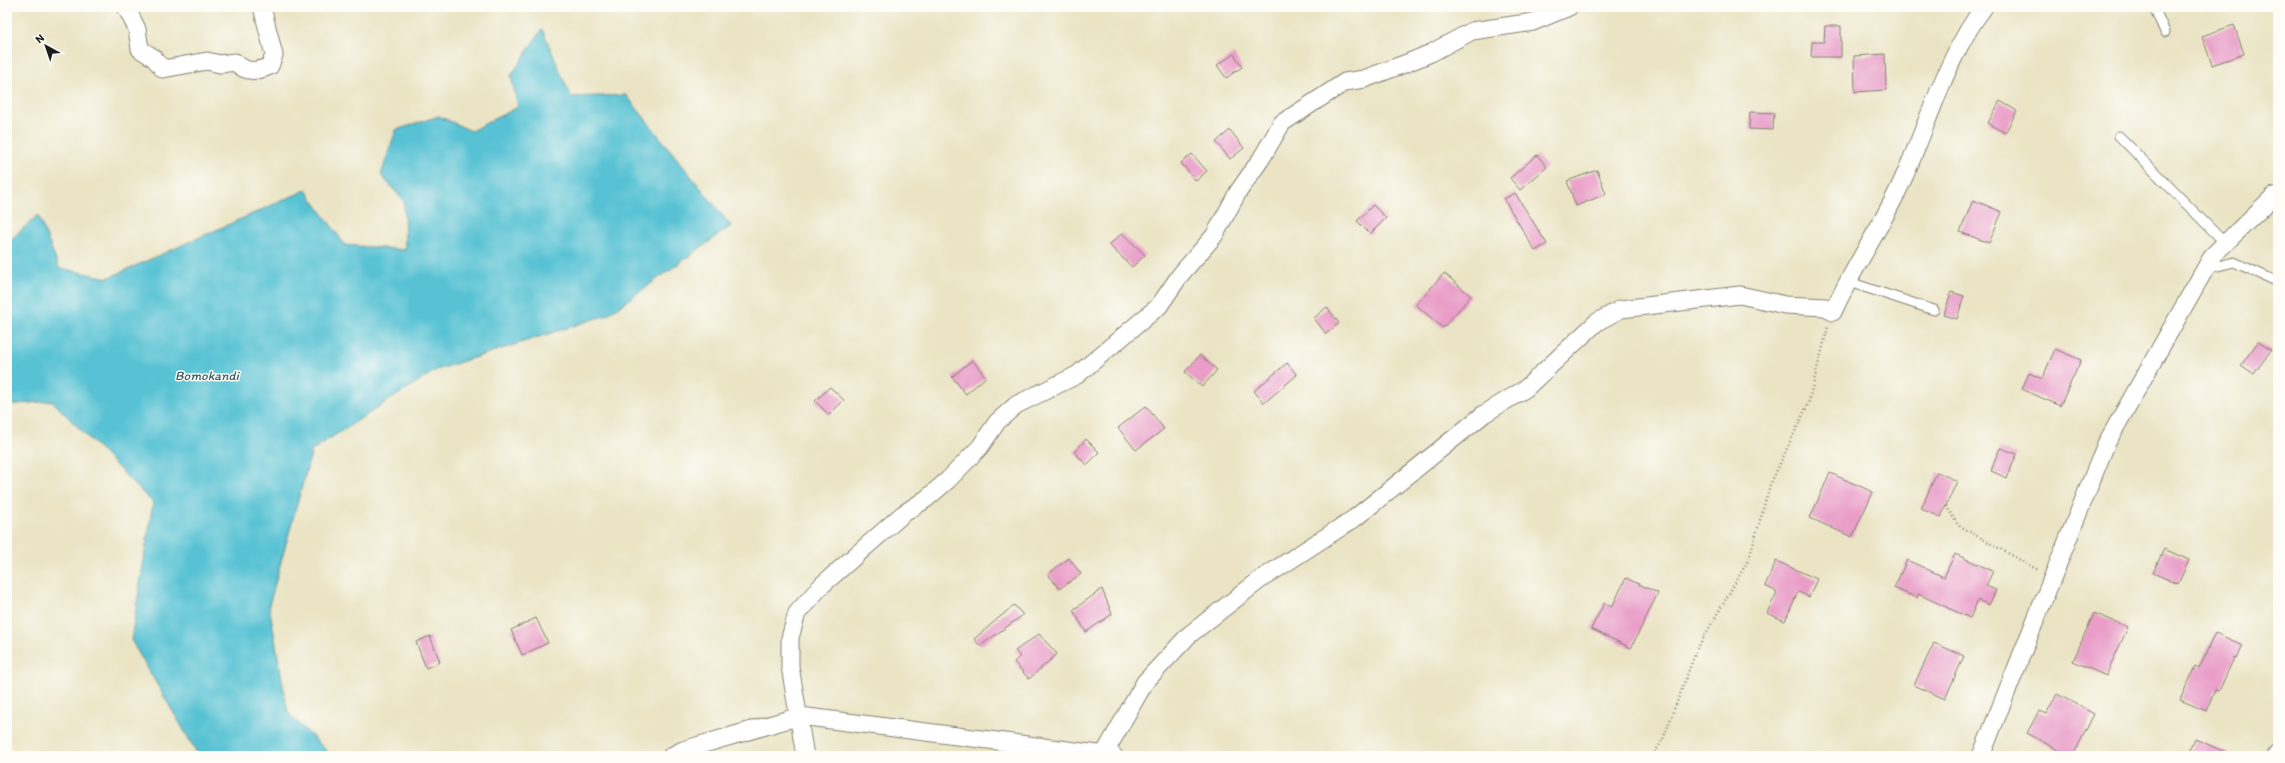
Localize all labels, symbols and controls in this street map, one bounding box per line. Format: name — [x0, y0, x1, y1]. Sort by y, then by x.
north arrow — [26, 26, 66, 66]
text: N — [33, 31, 47, 46]
water label: Bomokandi — [175, 368, 241, 383]

